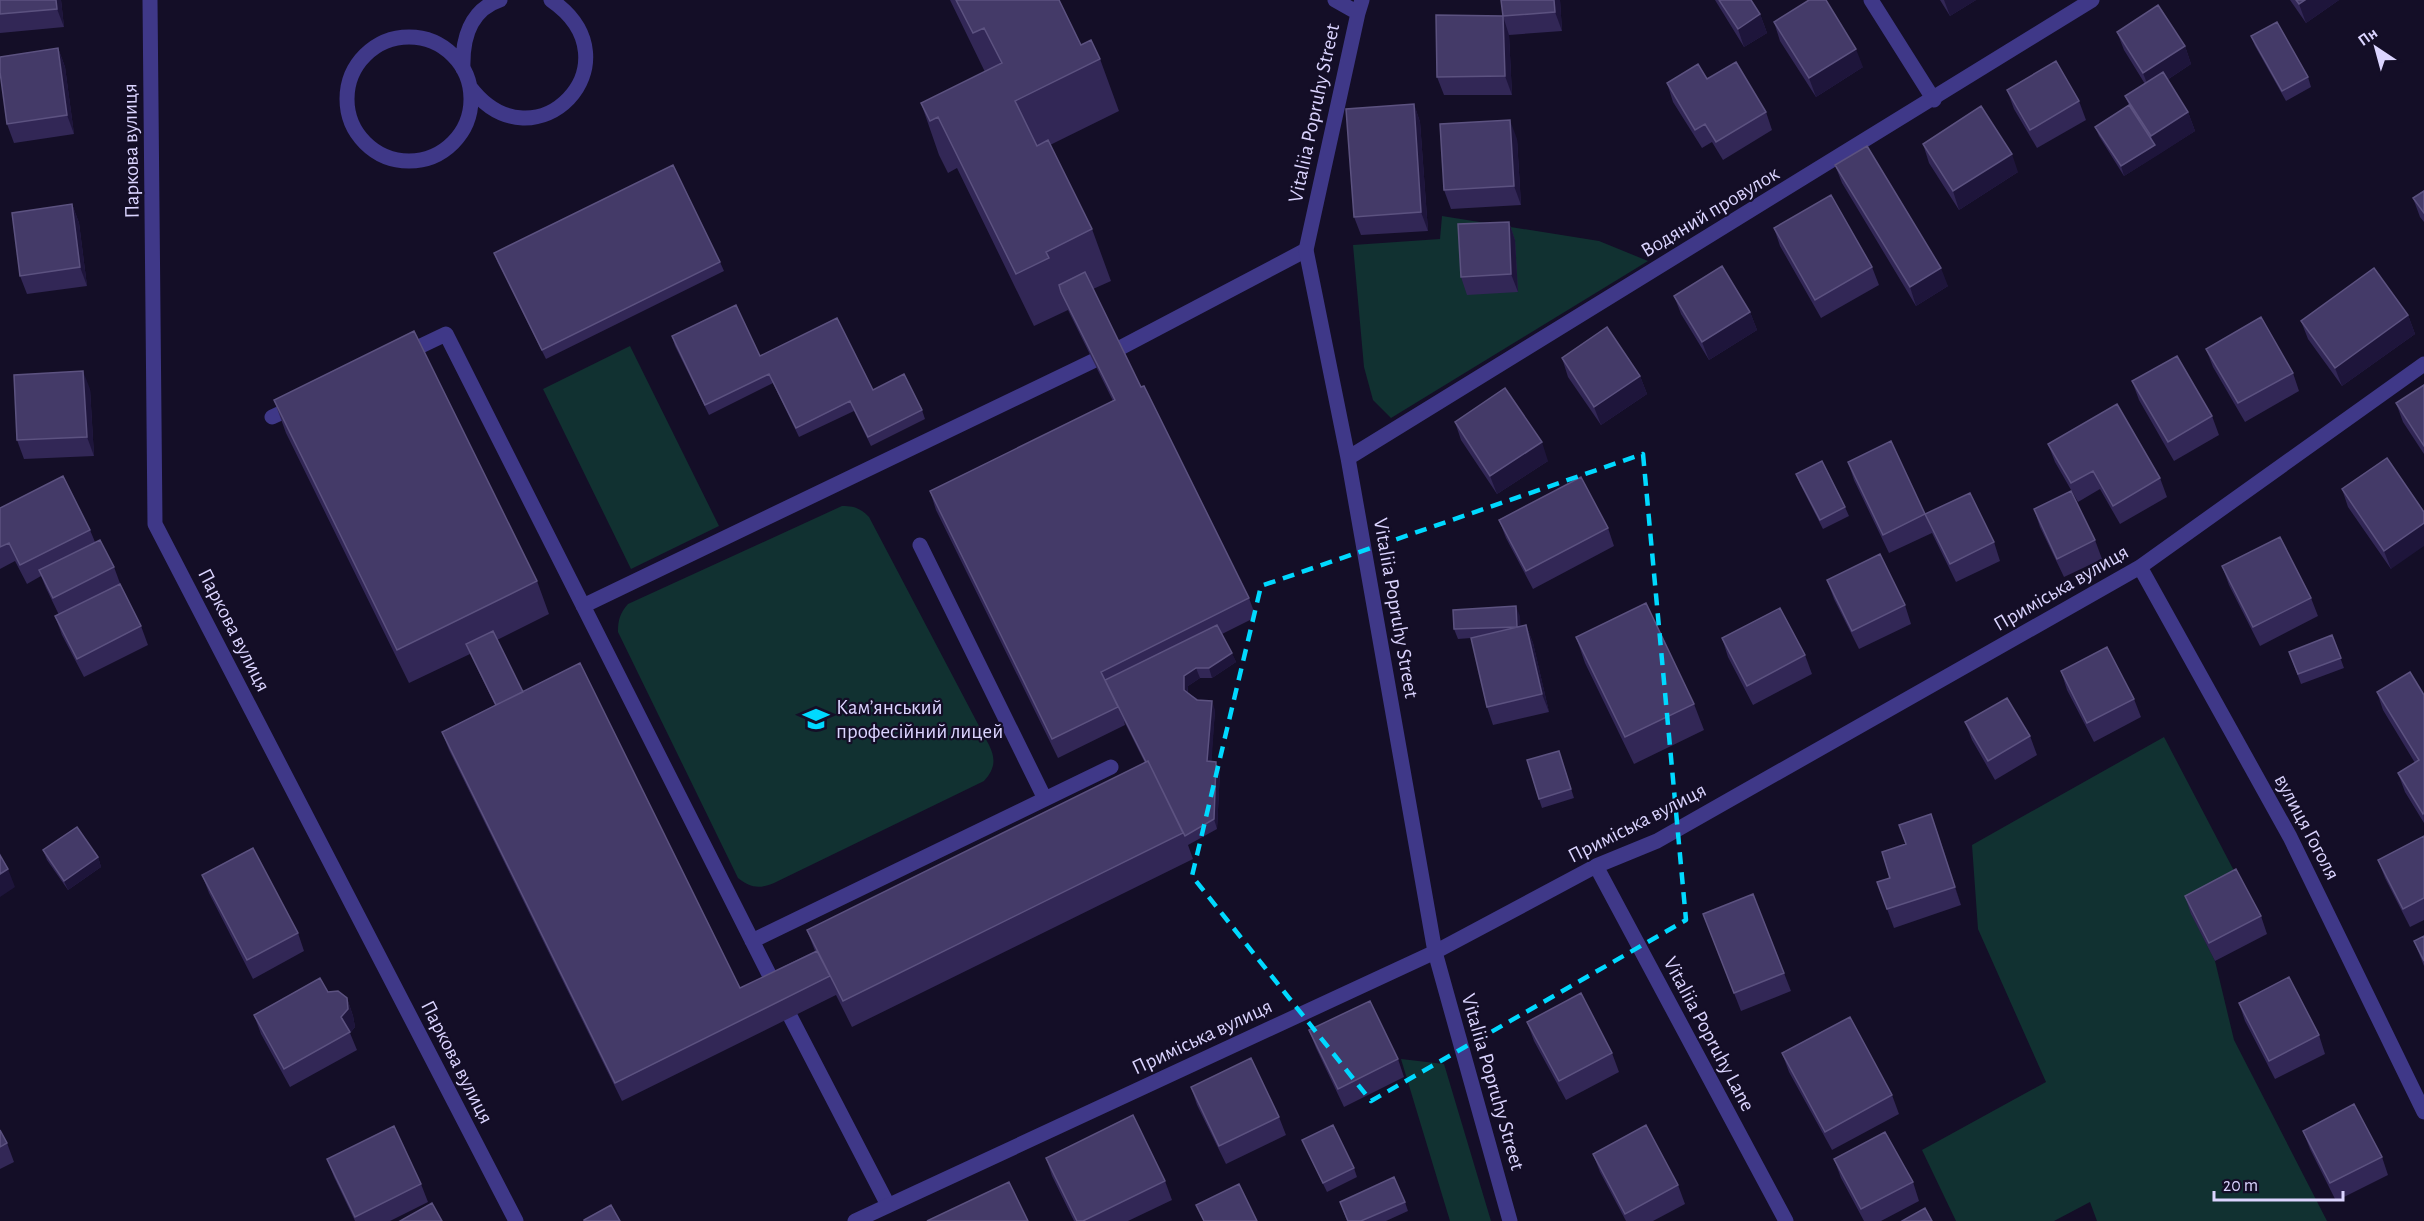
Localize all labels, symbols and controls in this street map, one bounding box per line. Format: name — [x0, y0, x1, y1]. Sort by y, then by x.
north arrow — [2346, 18, 2406, 78]
street label: Vitaliia Popruhy Street — [1285, 21, 1343, 204]
text: Пн — [2355, 24, 2380, 49]
street label: Паркова вулиця — [119, 83, 143, 219]
street label: Водяний провулок — [1637, 162, 1783, 262]
street label: Vitaliia Popruhy Street — [1370, 516, 1422, 700]
street label: Приміська вулиця — [1990, 541, 2132, 635]
street label: Паркова вулиця — [194, 565, 274, 695]
place label: Кам’янський професійний лицей — [836, 697, 1003, 742]
school or university icon: Кам’янський професійний лицей — [801, 704, 831, 734]
street label: вулиця Гоголя — [2270, 771, 2344, 883]
street label: Приміська вулиця — [1564, 779, 1710, 867]
street label: Vitaliia Popruhy Lane — [1659, 953, 1759, 1115]
street label: Vitaliia Popruhy Street — [1458, 991, 1528, 1173]
street label: Приміська вулиця — [1129, 995, 1275, 1079]
street label: Паркова вулиця — [417, 997, 497, 1127]
scale bar — [2214, 1164, 2343, 1202]
text: 20 m — [2223, 1177, 2258, 1195]

